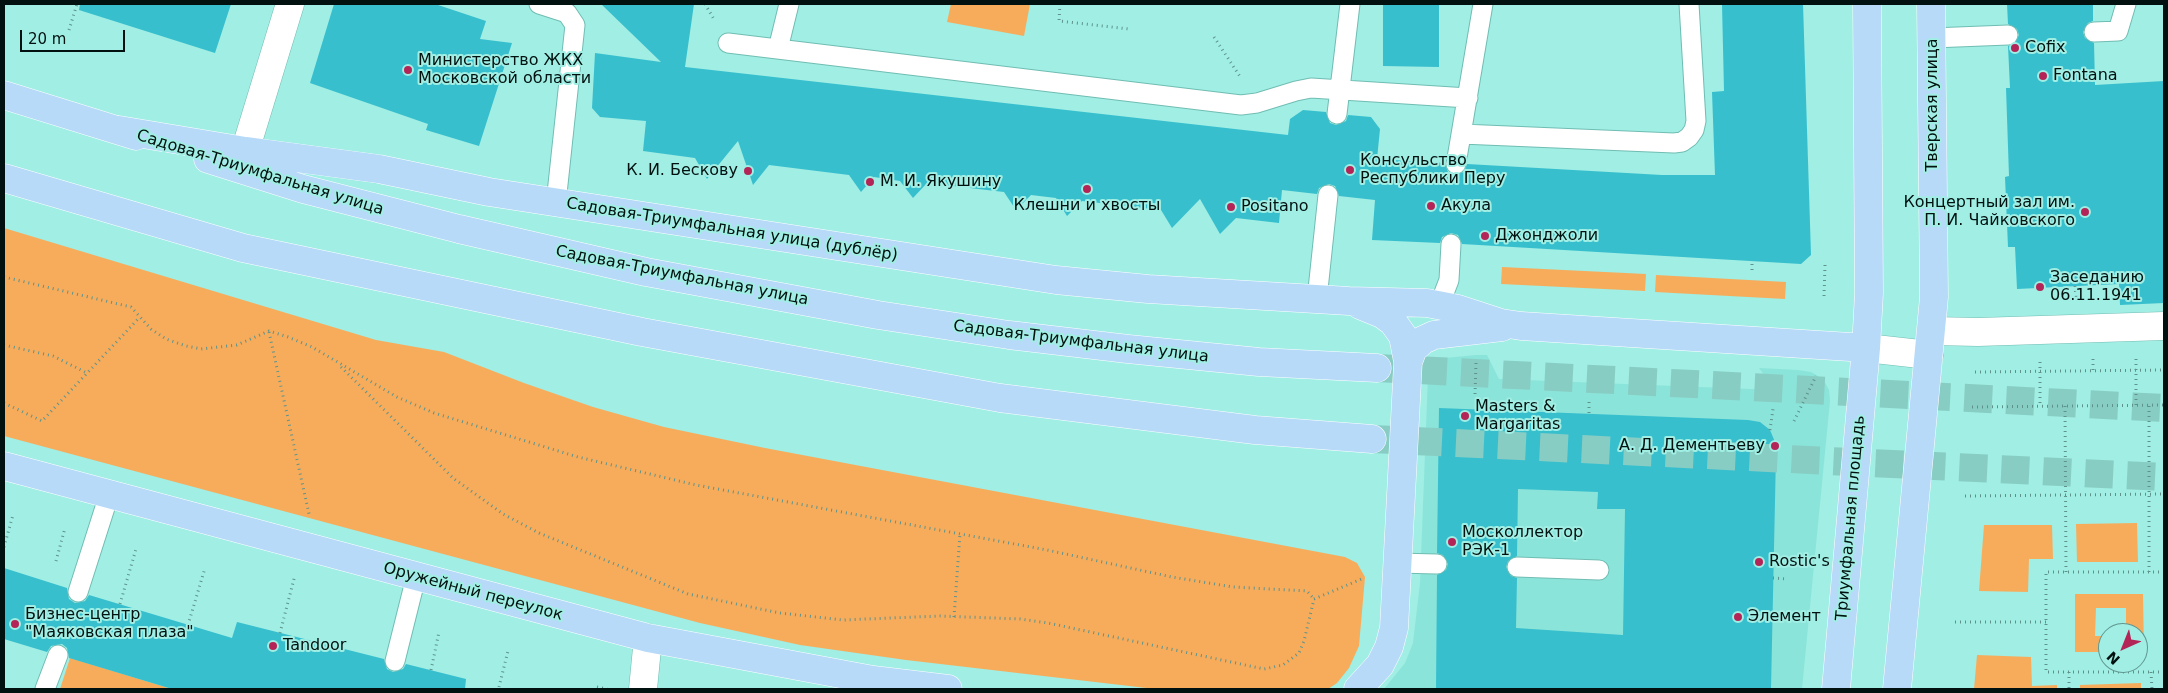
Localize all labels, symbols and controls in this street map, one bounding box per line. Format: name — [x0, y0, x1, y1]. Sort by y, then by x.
scale bar — [22, 20, 128, 52]
text: 20 m — [28, 30, 66, 48]
place label: Cofix — [2025, 38, 2066, 58]
street label: Тверская улица — [1923, 39, 1943, 171]
marker: Cofix — [2009, 42, 2021, 54]
place label: Министерство ЖКХ Московской области — [418, 51, 591, 89]
marker: Министерство ЖКХ Московской области — [402, 64, 414, 76]
place label: Fontana — [2053, 66, 2118, 86]
marker: Fontana — [2037, 70, 2049, 82]
street label: Садовая-Триумфальная улица — [134, 126, 386, 220]
place label: Консульство Республики Перу — [1360, 151, 1505, 189]
place label: К. И. Бескову — [626, 161, 738, 181]
marker: Консульство Республики Перу — [1344, 164, 1356, 176]
marker: К. И. Бескову — [742, 165, 754, 177]
place label: М. И. Якушину — [880, 172, 1001, 192]
marker: М. И. Якушину — [864, 176, 876, 188]
marker: Клешни и хвосты — [1081, 183, 1093, 195]
place label: Концертный зал им. П. И. Чайковского — [1903, 193, 2075, 231]
street label: Садовая-Триумфальная улица (дублёр) — [565, 194, 899, 266]
place label: Клешни и хвосты — [1014, 196, 1160, 216]
place label: Акула — [1441, 196, 1491, 216]
place label: Positano — [1241, 197, 1309, 217]
marker: Акула — [1425, 200, 1437, 212]
marker: Positano — [1225, 201, 1237, 213]
marker: Концертный зал им. П. И. Чайковского — [2079, 206, 2091, 218]
place label: Джонджоли — [1495, 226, 1598, 246]
marker: Джонджоли — [1479, 230, 1491, 242]
street label: Садовая-Триумфальная улица — [554, 242, 810, 310]
place label: Заседанию 06.11.1941 — [2050, 268, 2144, 306]
marker: Заседанию 06.11.1941 — [2034, 281, 2046, 293]
street label: Садовая-Триумфальная улица — [952, 317, 1210, 367]
place label: Masters & Margaritas — [1475, 397, 1560, 435]
marker: Masters & Margaritas — [1459, 410, 1471, 422]
street label: Триумфальная площадь — [1832, 415, 1870, 621]
place label: А. Д. Дементьеву — [1619, 436, 1765, 456]
marker: А. Д. Дементьеву — [1769, 440, 1781, 452]
place label: Москоллектор РЭК-1 — [1462, 523, 1583, 561]
marker: Москоллектор РЭК-1 — [1446, 536, 1458, 548]
place label: Rostic's — [1769, 552, 1830, 572]
marker: Rostic's — [1753, 556, 1765, 568]
street label: Оружейный переулок — [381, 559, 565, 625]
place label: Бизнес-центр "Маяковская плаза" — [25, 605, 194, 643]
place label: Элемент — [1748, 607, 1821, 627]
marker: Элемент — [1732, 611, 1744, 623]
marker: Бизнес-центр "Маяковская плаза" — [9, 618, 21, 630]
north arrow — [2098, 623, 2148, 673]
place label: Tandoor — [283, 636, 346, 656]
marker: Tandoor — [267, 640, 279, 652]
text: N — [2104, 648, 2123, 668]

